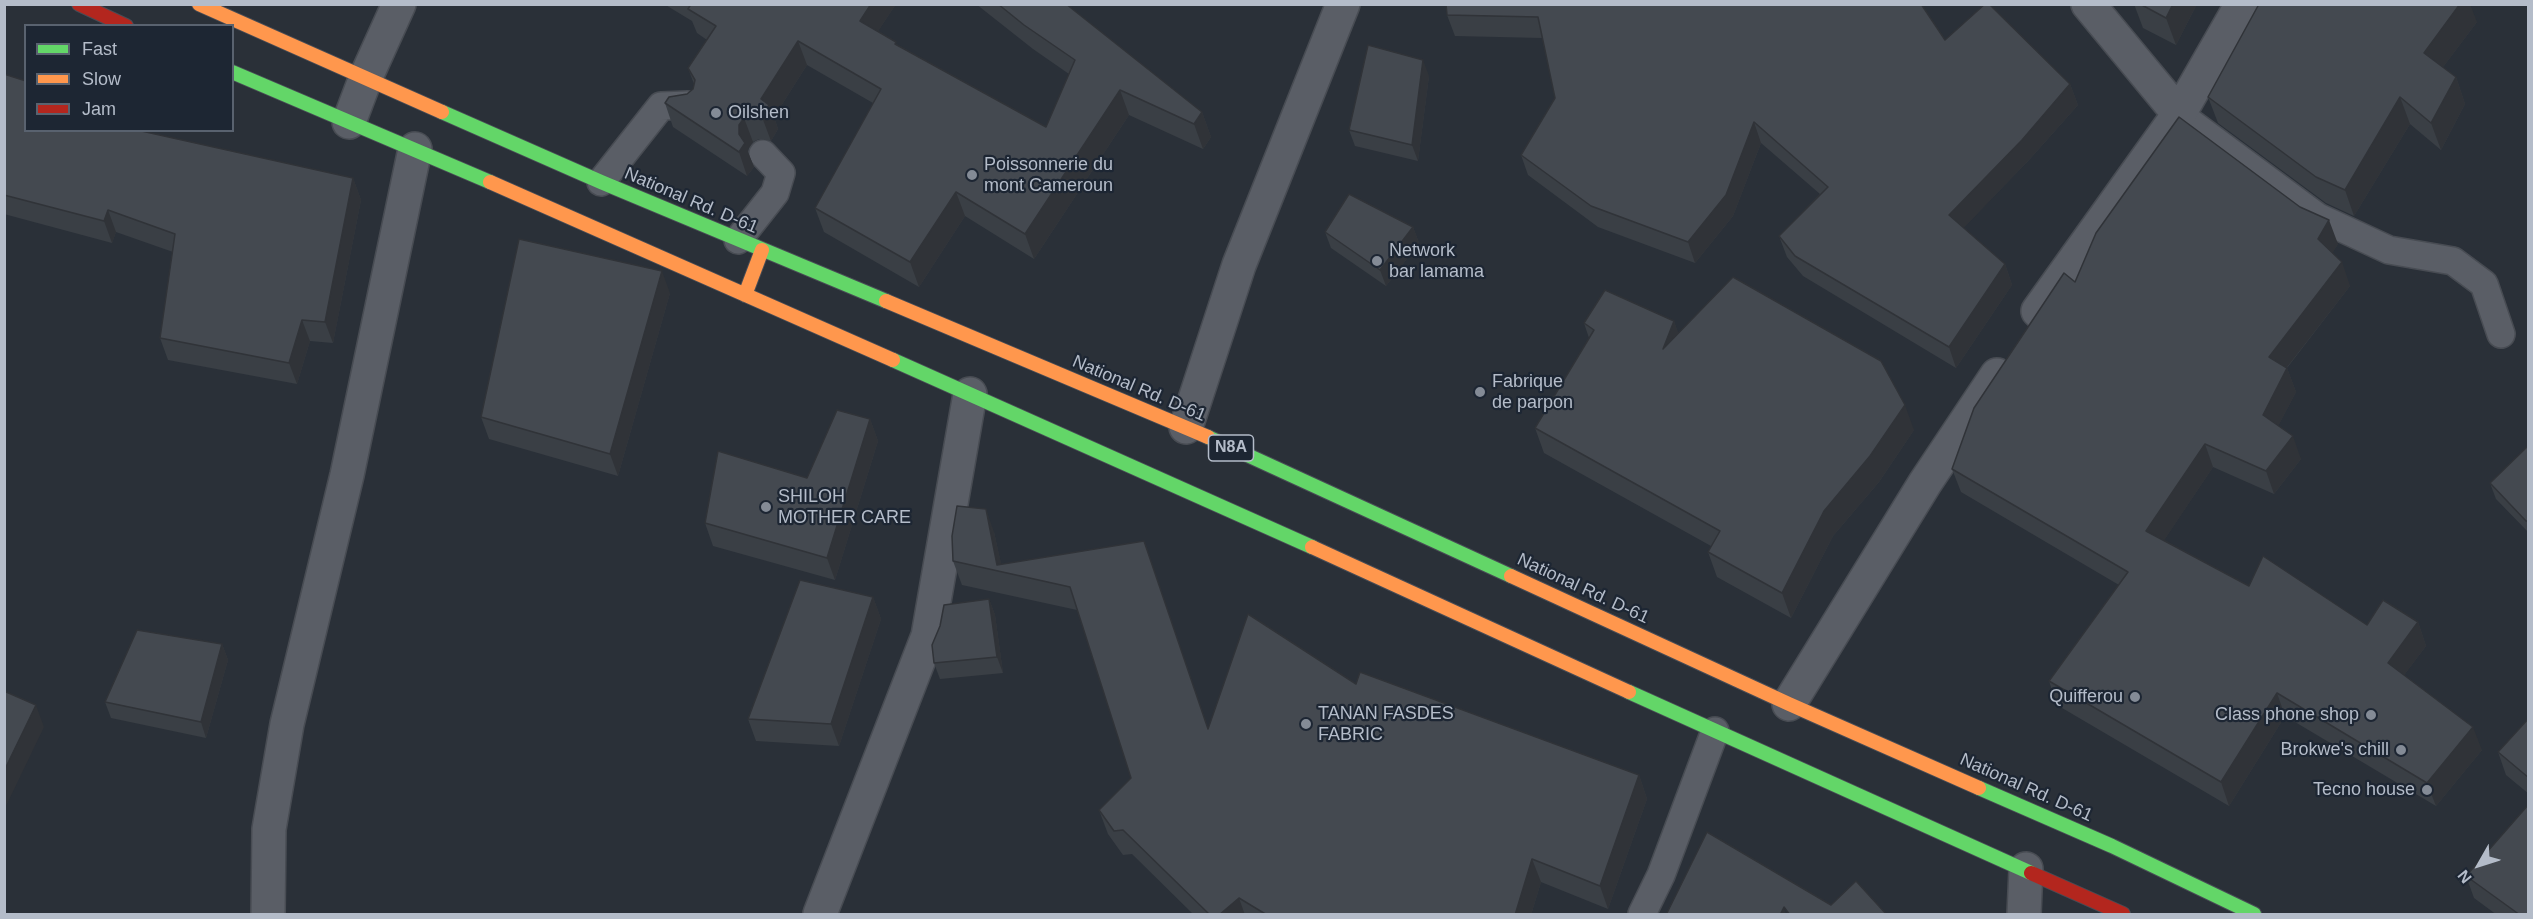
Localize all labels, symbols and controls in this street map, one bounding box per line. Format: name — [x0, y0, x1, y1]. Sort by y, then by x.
legend — [24, 24, 234, 132]
text: Fast — [82, 39, 117, 59]
text: Slow — [82, 69, 121, 89]
text: Jam — [82, 99, 116, 119]
place label: Oilshen — [728, 102, 789, 124]
marker: Oilshen — [709, 106, 723, 120]
place label: Poissonnerie du mont Cameroun — [984, 154, 1113, 196]
street label: National Rd. D-61 — [621, 163, 761, 239]
marker: Poissonnerie du mont Cameroun — [965, 168, 979, 182]
place label: Network bar lamama — [1389, 240, 1484, 282]
marker: Network bar lamama — [1370, 254, 1384, 268]
street label: National Rd. D-61 — [1069, 351, 1209, 427]
place label: Fabrique de parpon — [1492, 371, 1573, 413]
marker: Fabrique de parpon — [1473, 385, 1487, 399]
road number: N8A — [1208, 435, 1254, 461]
place label: SHILOH MOTHER CARE — [778, 486, 911, 528]
marker: SHILOH MOTHER CARE — [759, 500, 773, 514]
street label: National Rd. D-61 — [1514, 549, 1652, 629]
place label: Quifferou — [2049, 686, 2123, 708]
marker: Quifferou — [2128, 690, 2142, 704]
place label: TANAN FASDES FABRIC — [1318, 703, 1454, 746]
place label: Class phone shop — [2215, 704, 2359, 726]
marker: Class phone shop — [2364, 708, 2378, 722]
marker: TANAN FASDES FABRIC — [1299, 717, 1313, 731]
place label: Brokwe's chill — [2281, 739, 2389, 761]
marker: Brokwe's chill — [2394, 743, 2408, 757]
street label: National Rd. D-61 — [1956, 749, 2096, 827]
place label: Tecno house — [2313, 779, 2415, 801]
marker: Tecno house — [2420, 783, 2434, 797]
north arrow — [2449, 835, 2509, 895]
text: N — [2454, 867, 2475, 886]

